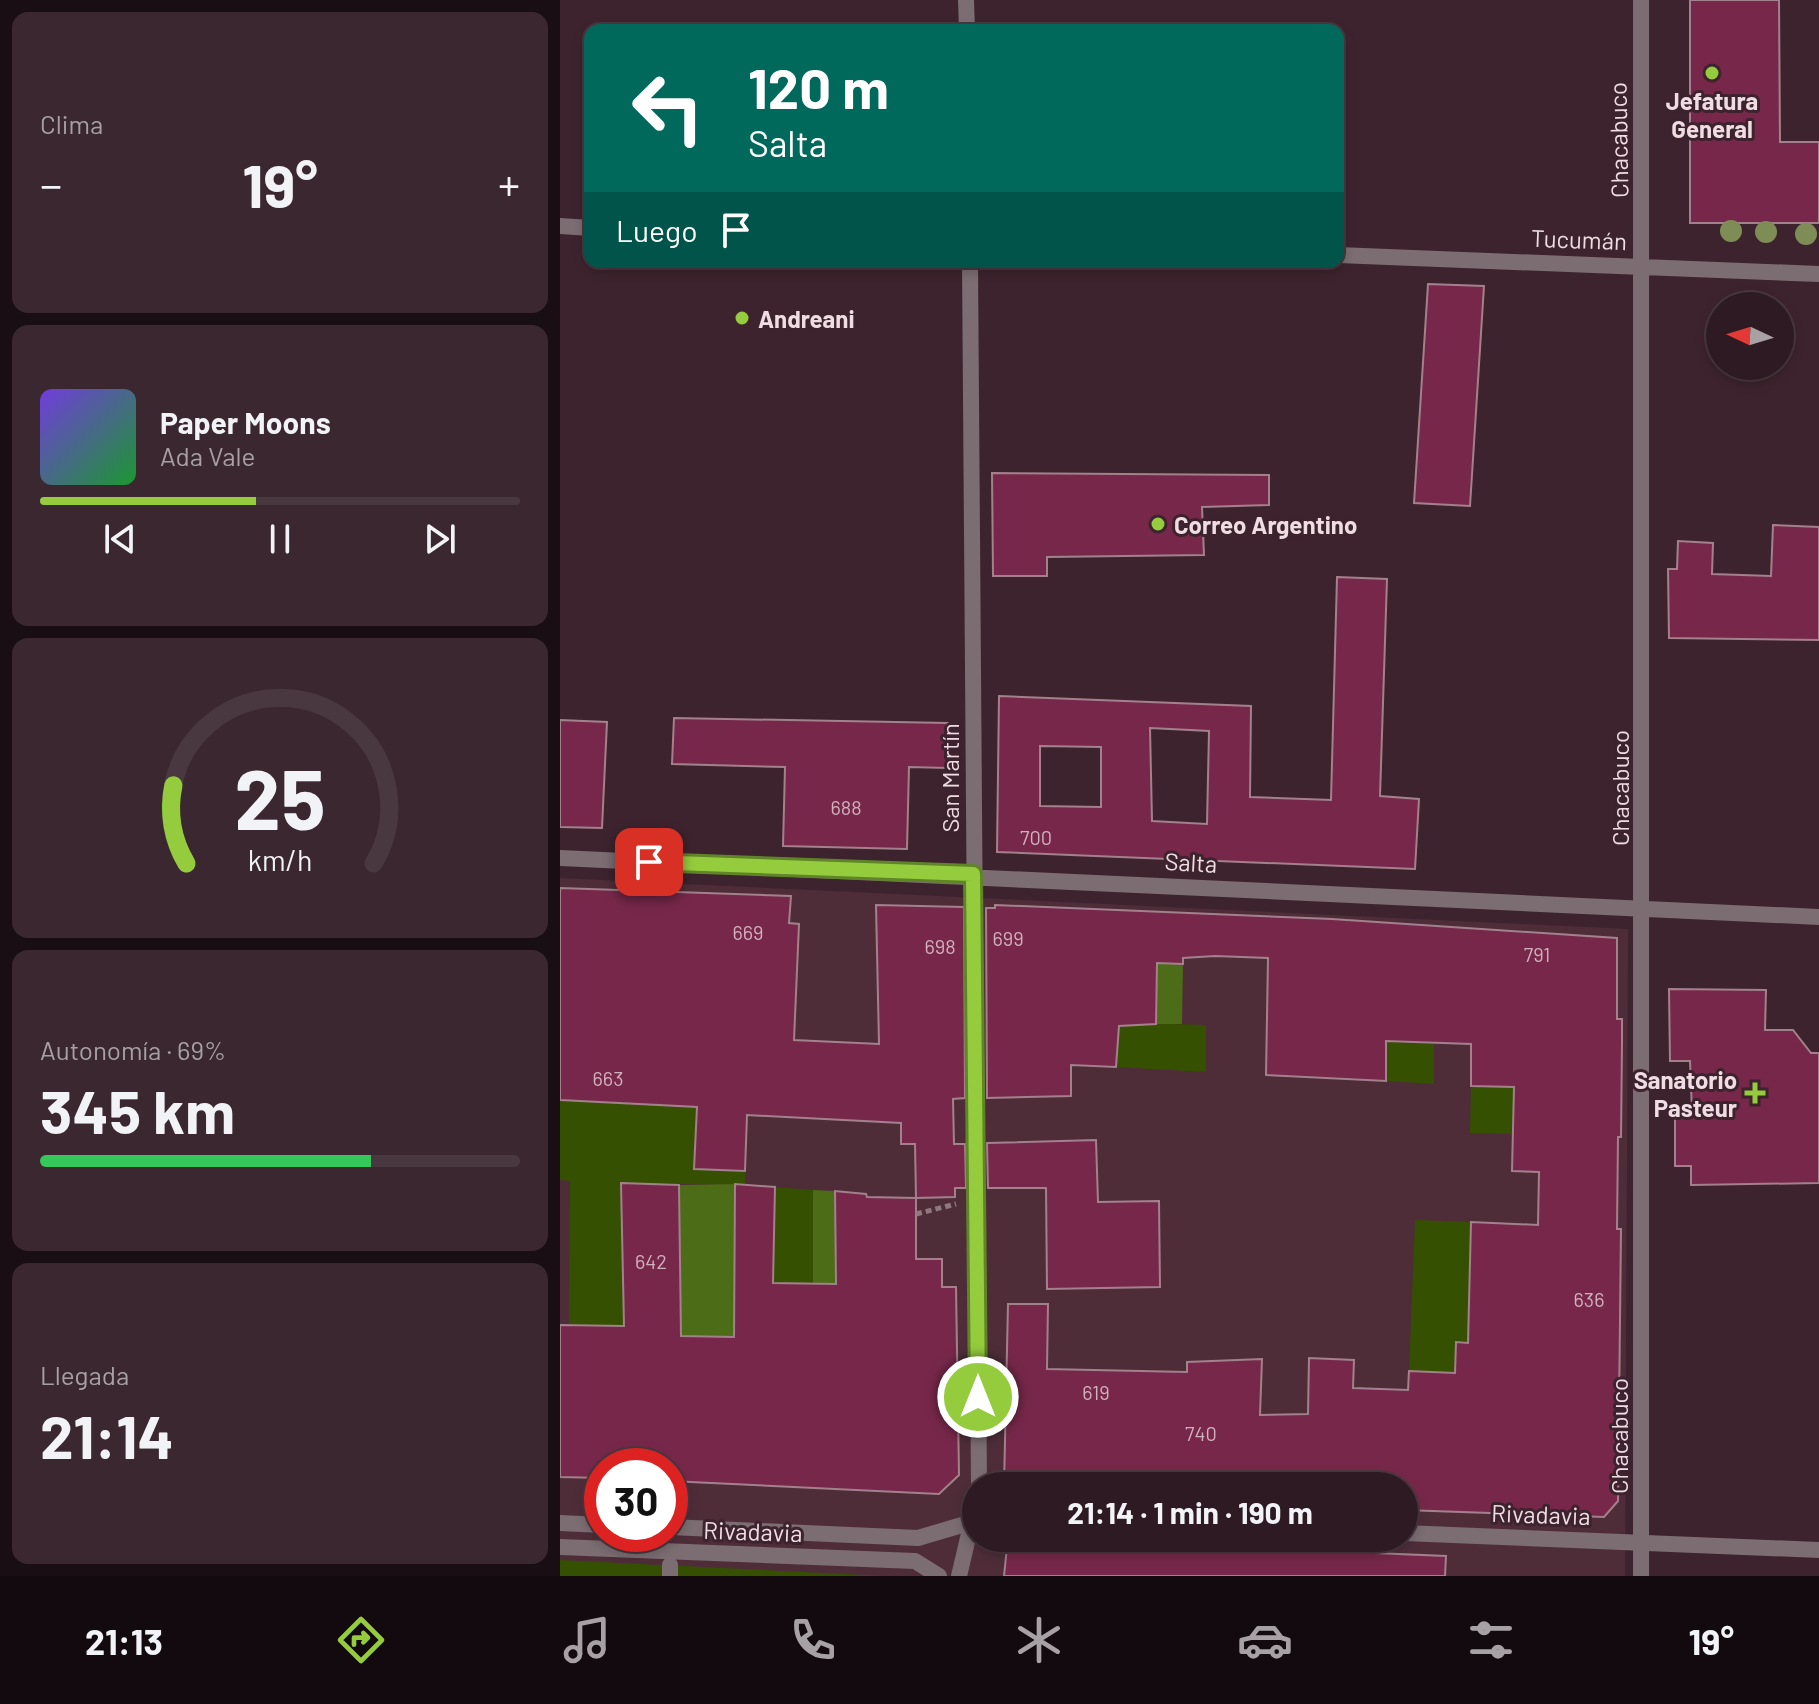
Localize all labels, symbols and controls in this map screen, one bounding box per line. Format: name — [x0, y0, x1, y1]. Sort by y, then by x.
text: 120 m — [748, 53, 889, 120]
icon: left — [616, 56, 720, 160]
marker: Jefatura General — [1703, 64, 1721, 82]
street label: Chacabuco — [1602, 82, 1634, 198]
place label: Jefatura General — [1666, 86, 1758, 143]
text: Clima — [40, 108, 103, 139]
text: Salta — [748, 121, 827, 164]
text: 19° — [242, 148, 318, 220]
text: − — [40, 157, 62, 210]
text: + — [498, 157, 520, 210]
icon: arrive — [714, 208, 758, 252]
text: Luego — [616, 212, 698, 248]
street label: Tucumán — [1531, 223, 1627, 255]
north arrow — [1706, 292, 1794, 380]
map controls — [1706, 292, 1794, 380]
place label: Andreani — [758, 304, 855, 333]
marker: Andreani — [733, 309, 751, 327]
text: Paper Moons — [160, 404, 331, 440]
text: Ada Vale — [160, 440, 255, 471]
place label: Correo Argentino — [1174, 510, 1357, 539]
marker: Correo Argentino — [1149, 515, 1167, 533]
icon: previous — [98, 517, 142, 561]
icon: pause — [258, 517, 302, 561]
icon: next — [418, 517, 462, 561]
street label: San Martín — [935, 723, 964, 833]
street label: Chacabuco — [1605, 730, 1634, 846]
text: 25 — [234, 747, 326, 847]
house number: 688 — [830, 795, 862, 819]
house number: 700 — [1020, 825, 1052, 849]
pin — [615, 828, 683, 896]
icon: arrive — [627, 840, 671, 884]
text: km/h — [248, 842, 312, 877]
street label: Salta — [1164, 846, 1218, 878]
house number: 669 — [732, 920, 764, 944]
house number: 699 — [992, 926, 1024, 950]
house number: 698 — [924, 934, 956, 958]
house number: 791 — [1524, 942, 1550, 966]
text: Autonomía · 69% — [40, 1034, 226, 1065]
place label: Sanatorio Pasteur — [1634, 1065, 1737, 1122]
house number: 663 — [593, 1066, 623, 1090]
text: 345 km — [40, 1074, 235, 1146]
marker: Sanatorio Pasteur — [1744, 1082, 1766, 1104]
house number: 642 — [635, 1249, 667, 1273]
house number: 636 — [1574, 1287, 1604, 1311]
position arrow — [936, 1355, 1020, 1439]
text: Llegada — [40, 1359, 129, 1390]
street label: Chacabuco — [1604, 1378, 1633, 1494]
house number: 619 — [1082, 1380, 1110, 1404]
text: 21:14 — [40, 1399, 174, 1471]
house number: 740 — [1185, 1421, 1217, 1445]
speed limit sign: 30 — [584, 1448, 688, 1552]
text: 21:14 · 1 min · 190 m — [1067, 1494, 1313, 1530]
street label: Rivadavia — [1491, 1498, 1591, 1530]
street label: Rivadavia — [703, 1515, 803, 1547]
icon: directions — [333, 1612, 389, 1668]
icon: music — [559, 1612, 615, 1668]
icon: phone — [785, 1612, 841, 1668]
icon: climate — [1011, 1612, 1067, 1668]
icon: car — [1237, 1612, 1293, 1668]
icon: filters — [1463, 1612, 1519, 1668]
text: 21:13 — [85, 1619, 163, 1662]
text: 19° — [1689, 1619, 1734, 1662]

